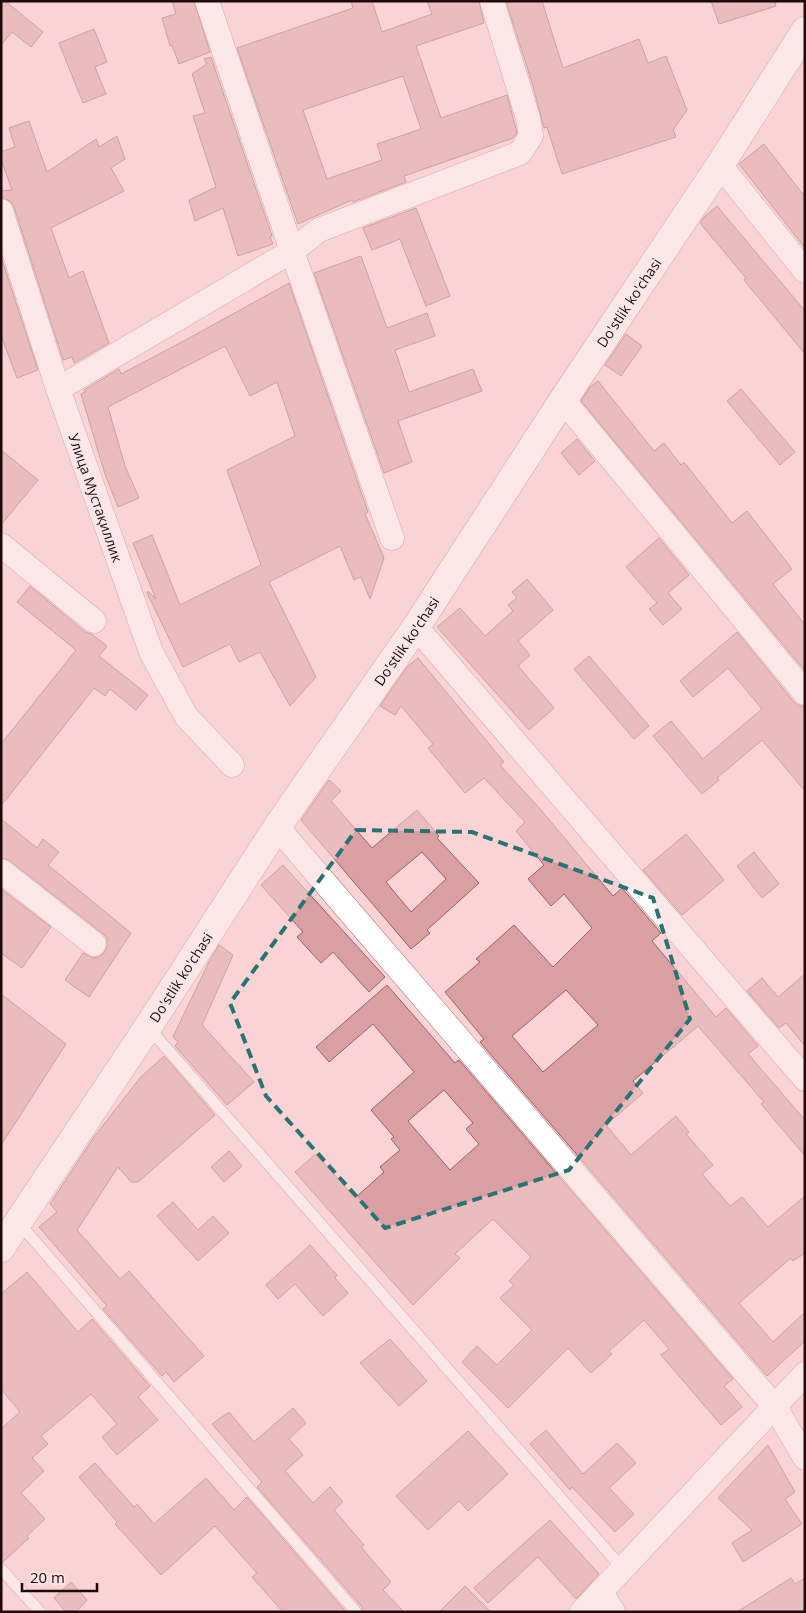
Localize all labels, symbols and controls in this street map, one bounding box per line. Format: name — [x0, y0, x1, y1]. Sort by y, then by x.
street label: Do'stlik ko'chasi — [592, 254, 665, 351]
street label: Улица Мустақиллик — [65, 431, 128, 565]
street label: Do'stlik ko'chasi — [369, 593, 443, 689]
street label: Do'stlik ko'chasi — [144, 928, 216, 1026]
scale bar — [22, 1560, 98, 1592]
text: 20 m — [30, 1567, 65, 1587]

